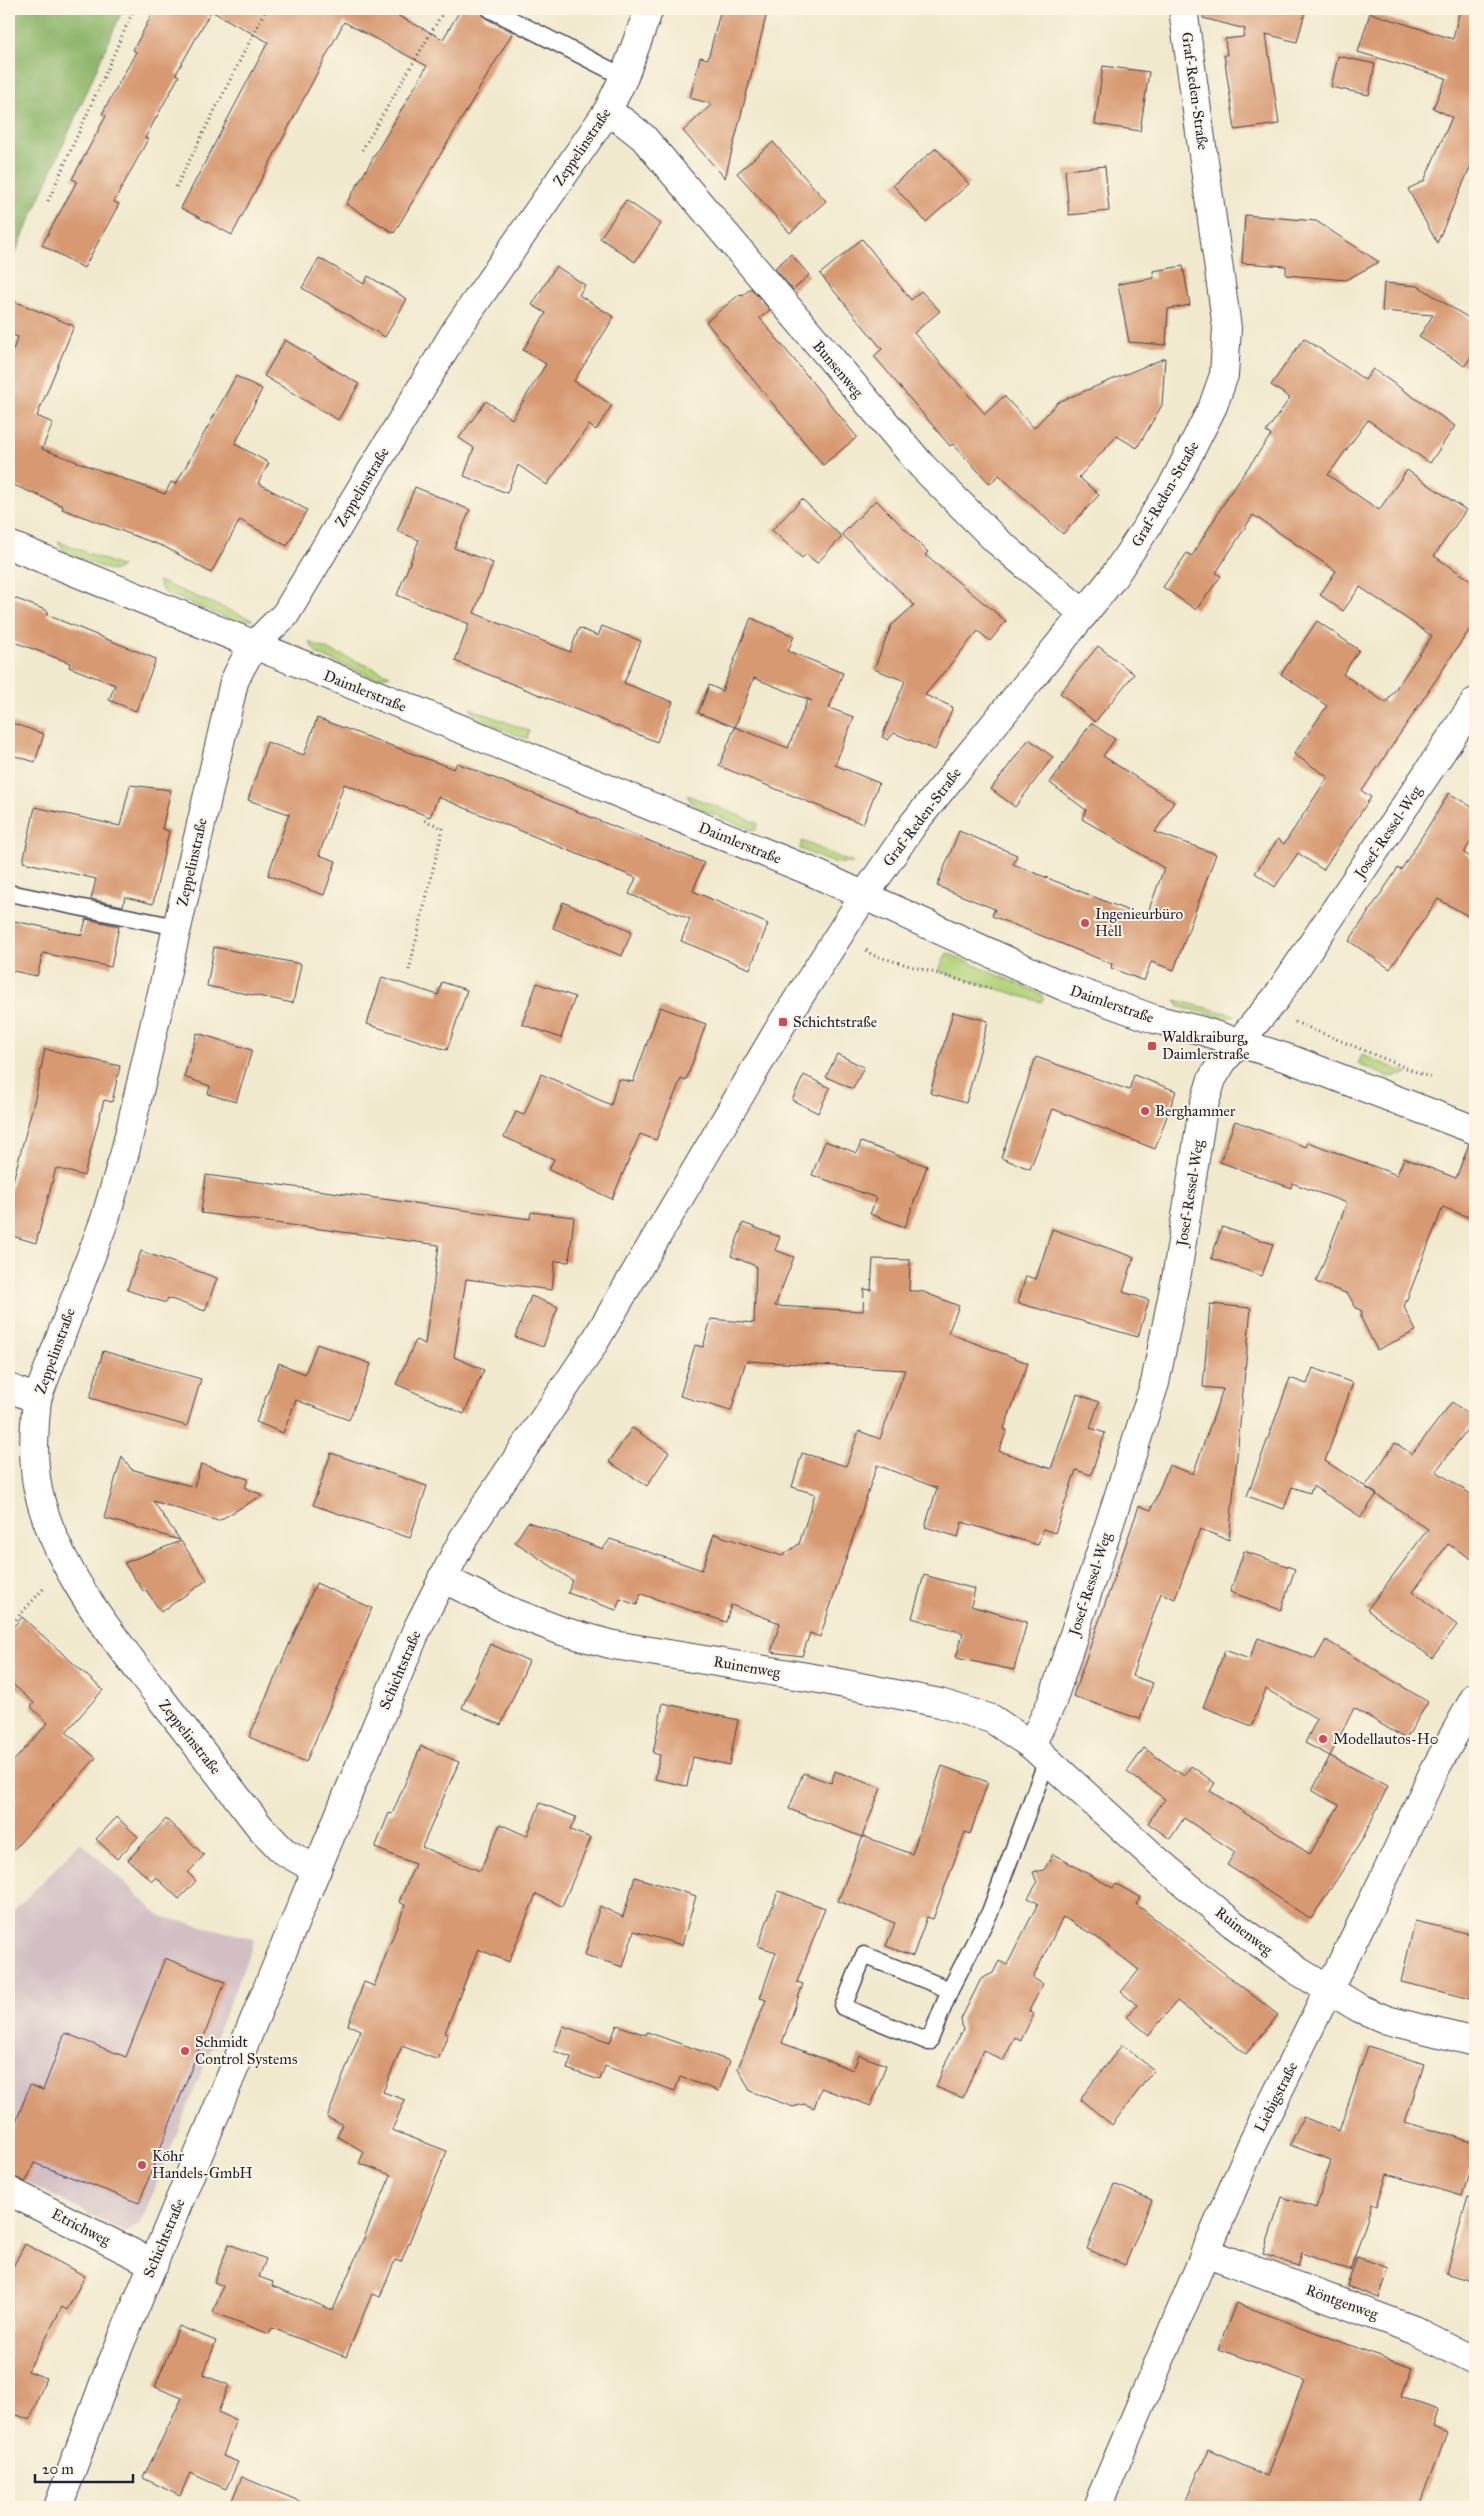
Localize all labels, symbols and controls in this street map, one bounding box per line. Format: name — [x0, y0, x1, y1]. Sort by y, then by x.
street label: Graf-Reden-Straße — [1178, 31, 1212, 151]
street label: Zeppelinstraße — [549, 105, 615, 189]
street label: Bunsenweg — [809, 337, 868, 402]
street label: Graf-Reden-Straße — [1127, 438, 1203, 550]
street label: Zeppelinstraße — [331, 444, 393, 530]
street label: Daimlerstraße — [321, 666, 409, 716]
street label: Graf-Reden-Straße — [879, 764, 965, 870]
street label: Josef-Ressel-Weg — [1349, 782, 1427, 884]
street label: Zeppelinstraße — [173, 816, 211, 908]
street label: Daimlerstraße — [696, 818, 784, 868]
place label: Ingenieurbüro Hell — [1095, 905, 1184, 940]
marker: Ingenieurbüro Hell — [1079, 917, 1091, 929]
street label: Daimlerstraße — [1068, 981, 1156, 1027]
place label: Schichtstraße — [793, 1013, 877, 1031]
marker: Schichtstraße — [777, 1016, 789, 1028]
place label: Waldkraiburg, Daimlerstraße — [1162, 1028, 1250, 1063]
marker: Waldkraiburg, Daimlerstraße — [1146, 1040, 1158, 1052]
place label: Berghammer — [1155, 1102, 1236, 1120]
marker: Berghammer — [1139, 1105, 1151, 1117]
street label: Josef-Ressel-Weg — [1172, 1138, 1208, 1250]
street label: Zeppelinstraße — [31, 1306, 79, 1396]
street label: Josef-Ressel-Weg — [1064, 1529, 1116, 1640]
street label: Schichtstraße — [375, 1628, 425, 1712]
street label: Ruinenweg — [712, 1652, 783, 1682]
street label: Zeppelinstraße — [155, 1696, 225, 1778]
place label: Modellautos-H0 — [1333, 1730, 1439, 1748]
marker: Modellautos-H0 — [1317, 1733, 1329, 1745]
street label: Ruinenweg — [1212, 1903, 1277, 1960]
place label: Schmidt Control Systems — [195, 2033, 297, 2068]
marker: Schmidt Control Systems — [179, 2045, 191, 2057]
street label: Liebigstraße — [1251, 2059, 1301, 2135]
place label: Köhr Handels-GmbH — [152, 2147, 252, 2182]
marker: Köhr Handels-GmbH — [136, 2159, 148, 2171]
street label: Schichtstraße — [139, 2196, 189, 2280]
street label: Etrichweg — [49, 2205, 114, 2250]
street label: Röntgenweg — [1303, 2281, 1382, 2324]
scale bar — [35, 2451, 132, 2483]
text: 20 m — [42, 2460, 74, 2478]

